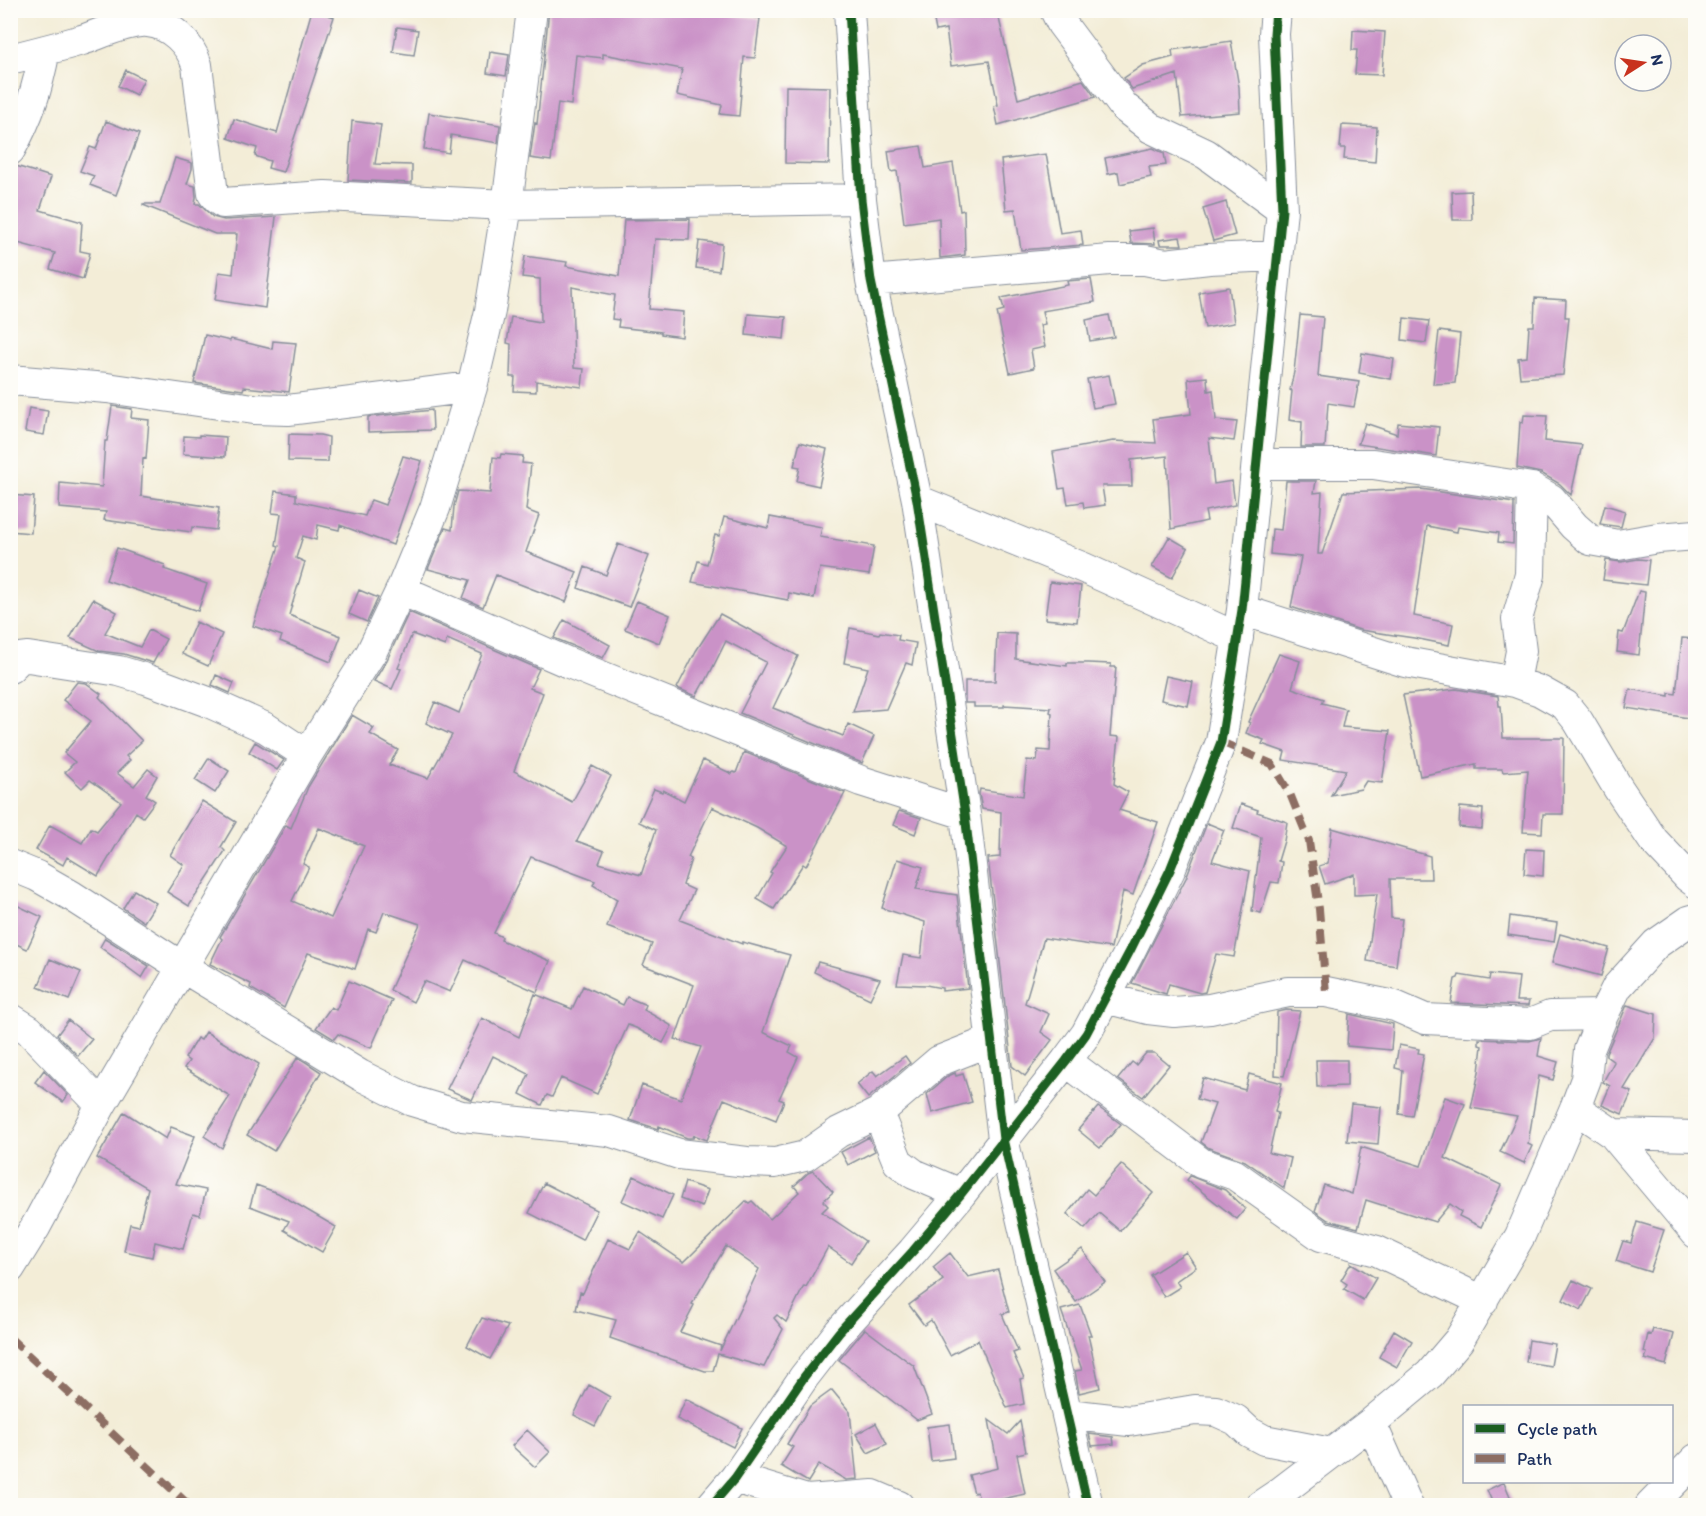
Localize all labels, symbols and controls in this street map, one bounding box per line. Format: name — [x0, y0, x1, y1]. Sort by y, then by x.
north arrow — [1613, 33, 1673, 93]
text: N — [1647, 53, 1668, 67]
legend — [1463, 1405, 1673, 1483]
text: Cycle path — [1517, 1418, 1598, 1440]
text: Path — [1517, 1448, 1552, 1470]

